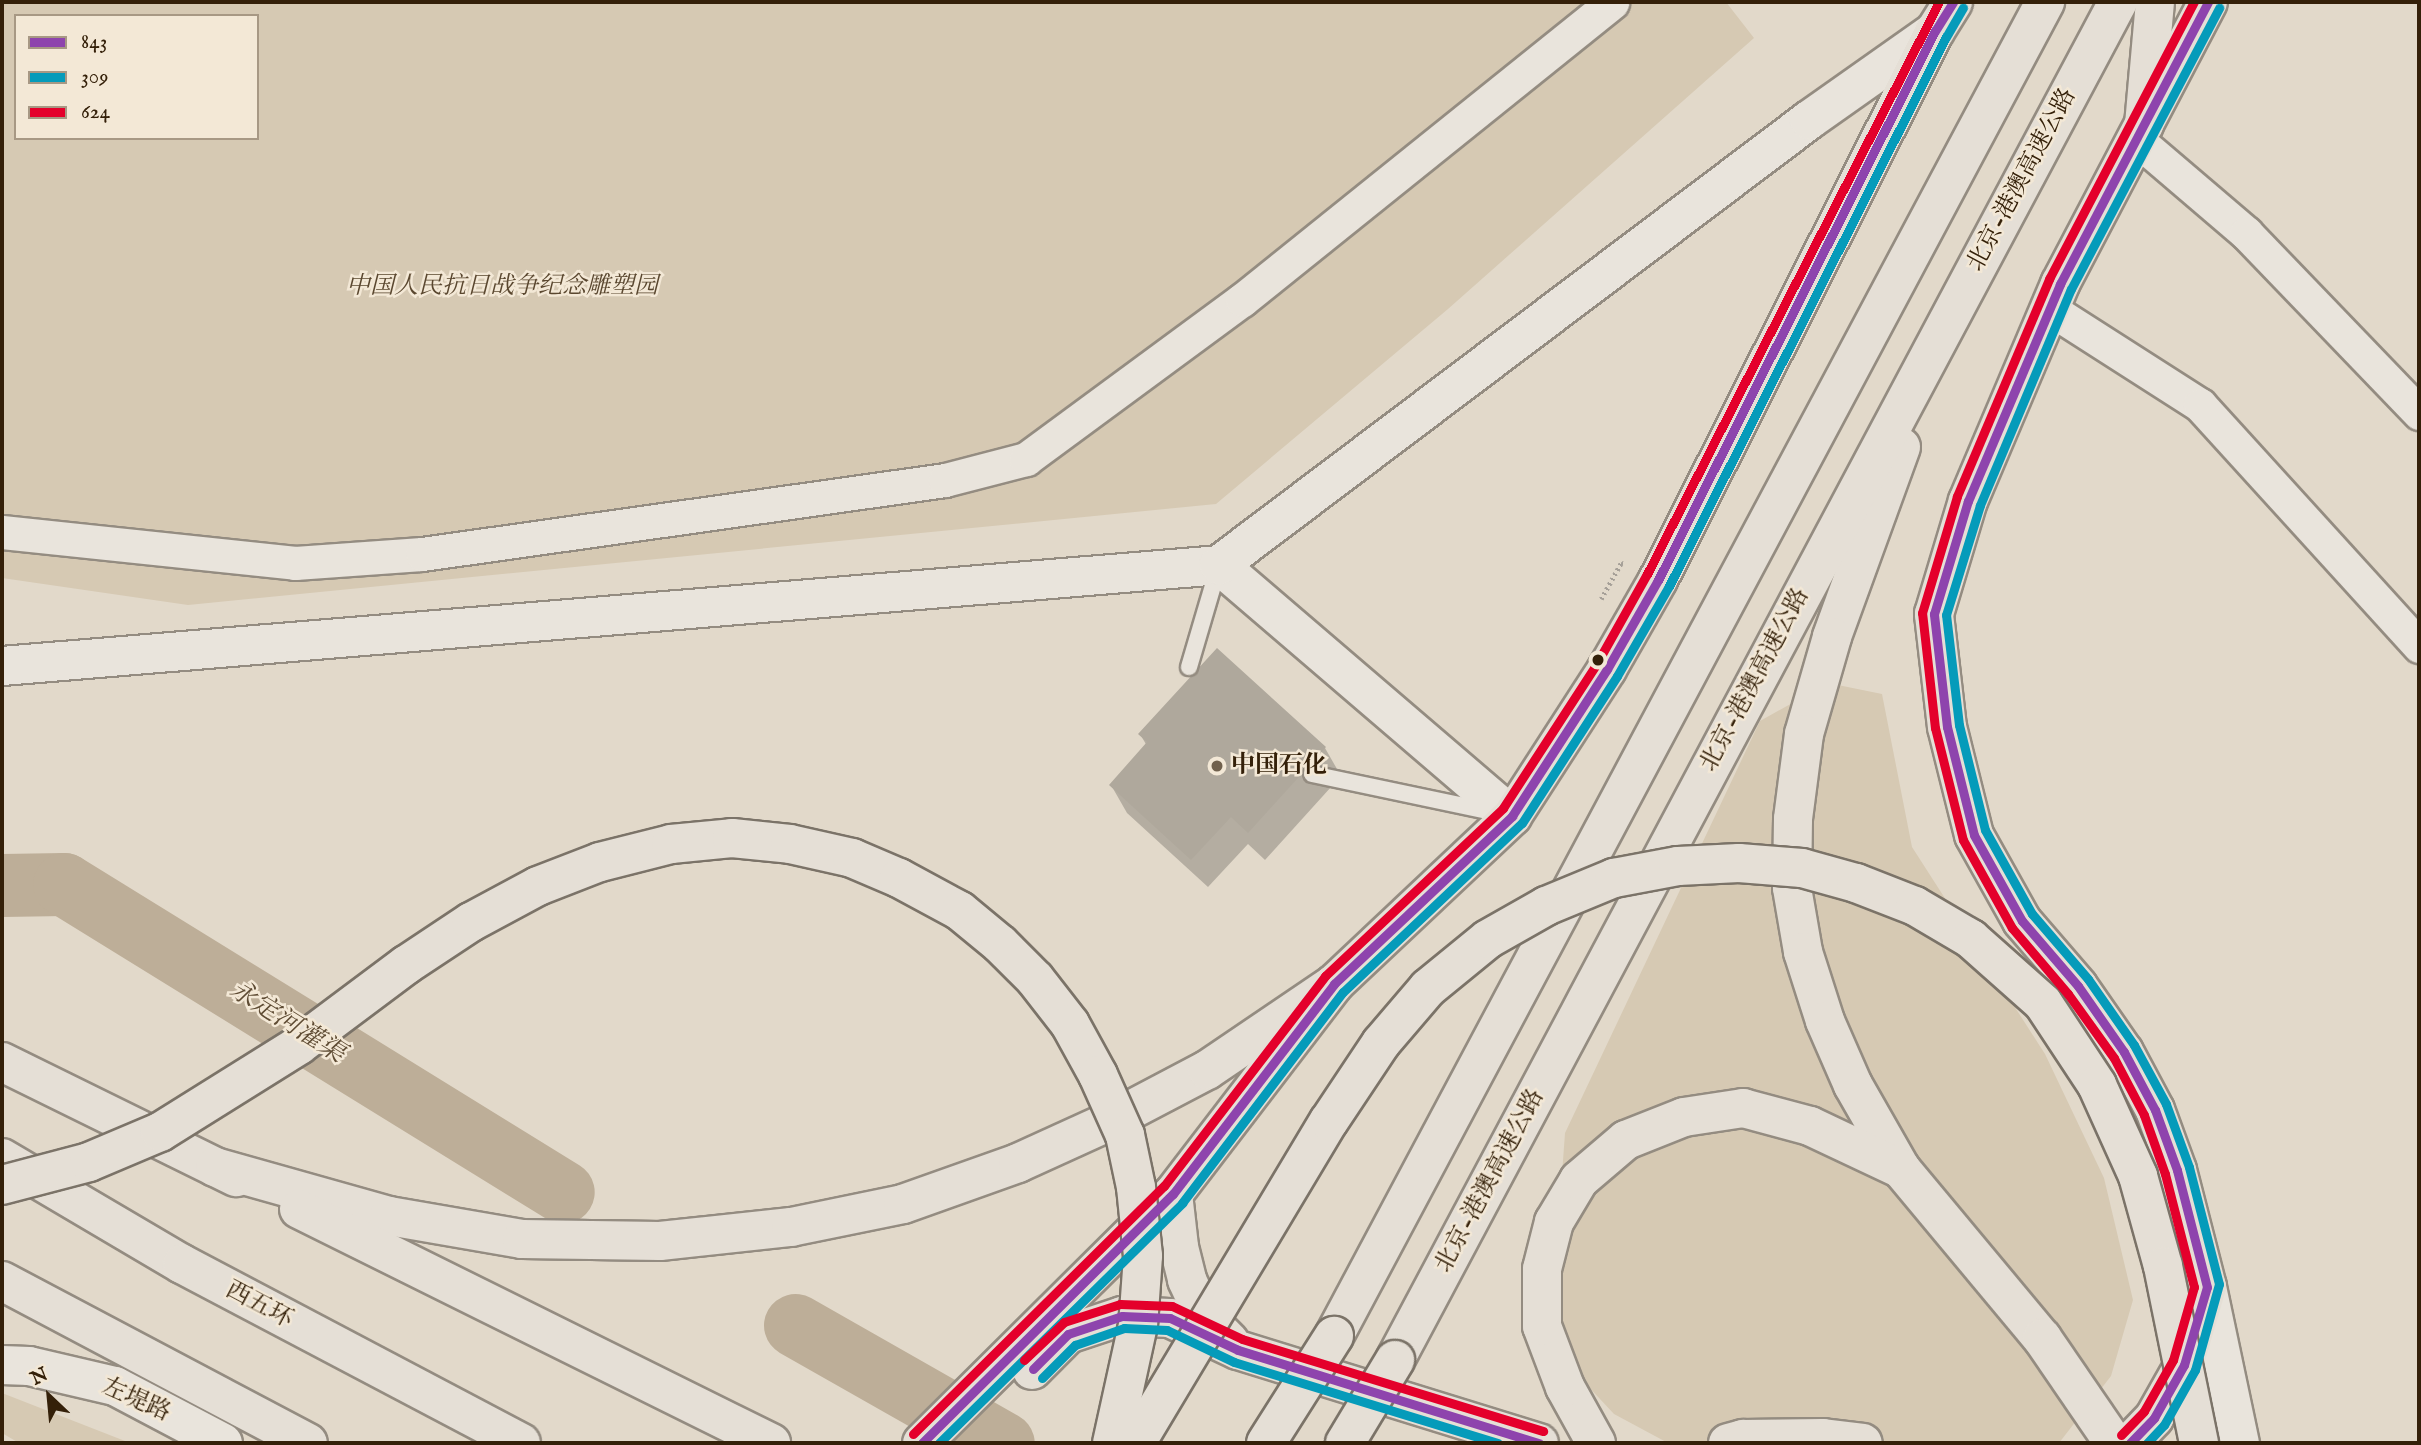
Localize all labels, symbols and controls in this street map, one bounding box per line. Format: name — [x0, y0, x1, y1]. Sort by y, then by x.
legend — [14, 14, 259, 140]
text: 843 — [81, 29, 107, 56]
text: 309 — [81, 64, 108, 91]
street label: 北京-港澳高速公路 — [1962, 84, 2082, 276]
text: 624 — [81, 99, 110, 126]
park label: 中国人民抗日战争纪念雕塑园 — [346, 273, 658, 301]
street label: 北京-港澳高速公路 — [1695, 584, 1815, 776]
unlabelled marker — [1591, 653, 1605, 667]
place label: 中国石化 — [1231, 752, 1327, 780]
marker: 中国石化 — [1209, 758, 1225, 774]
water label: 永定河灌渠 — [224, 974, 350, 1070]
street label: 北京-港澳高速公路 — [1430, 1085, 1550, 1277]
street label: 西五环 — [220, 1275, 298, 1335]
north arrow — [14, 1361, 84, 1431]
text: N — [27, 1363, 52, 1392]
street label: 左堤路 — [97, 1372, 175, 1428]

